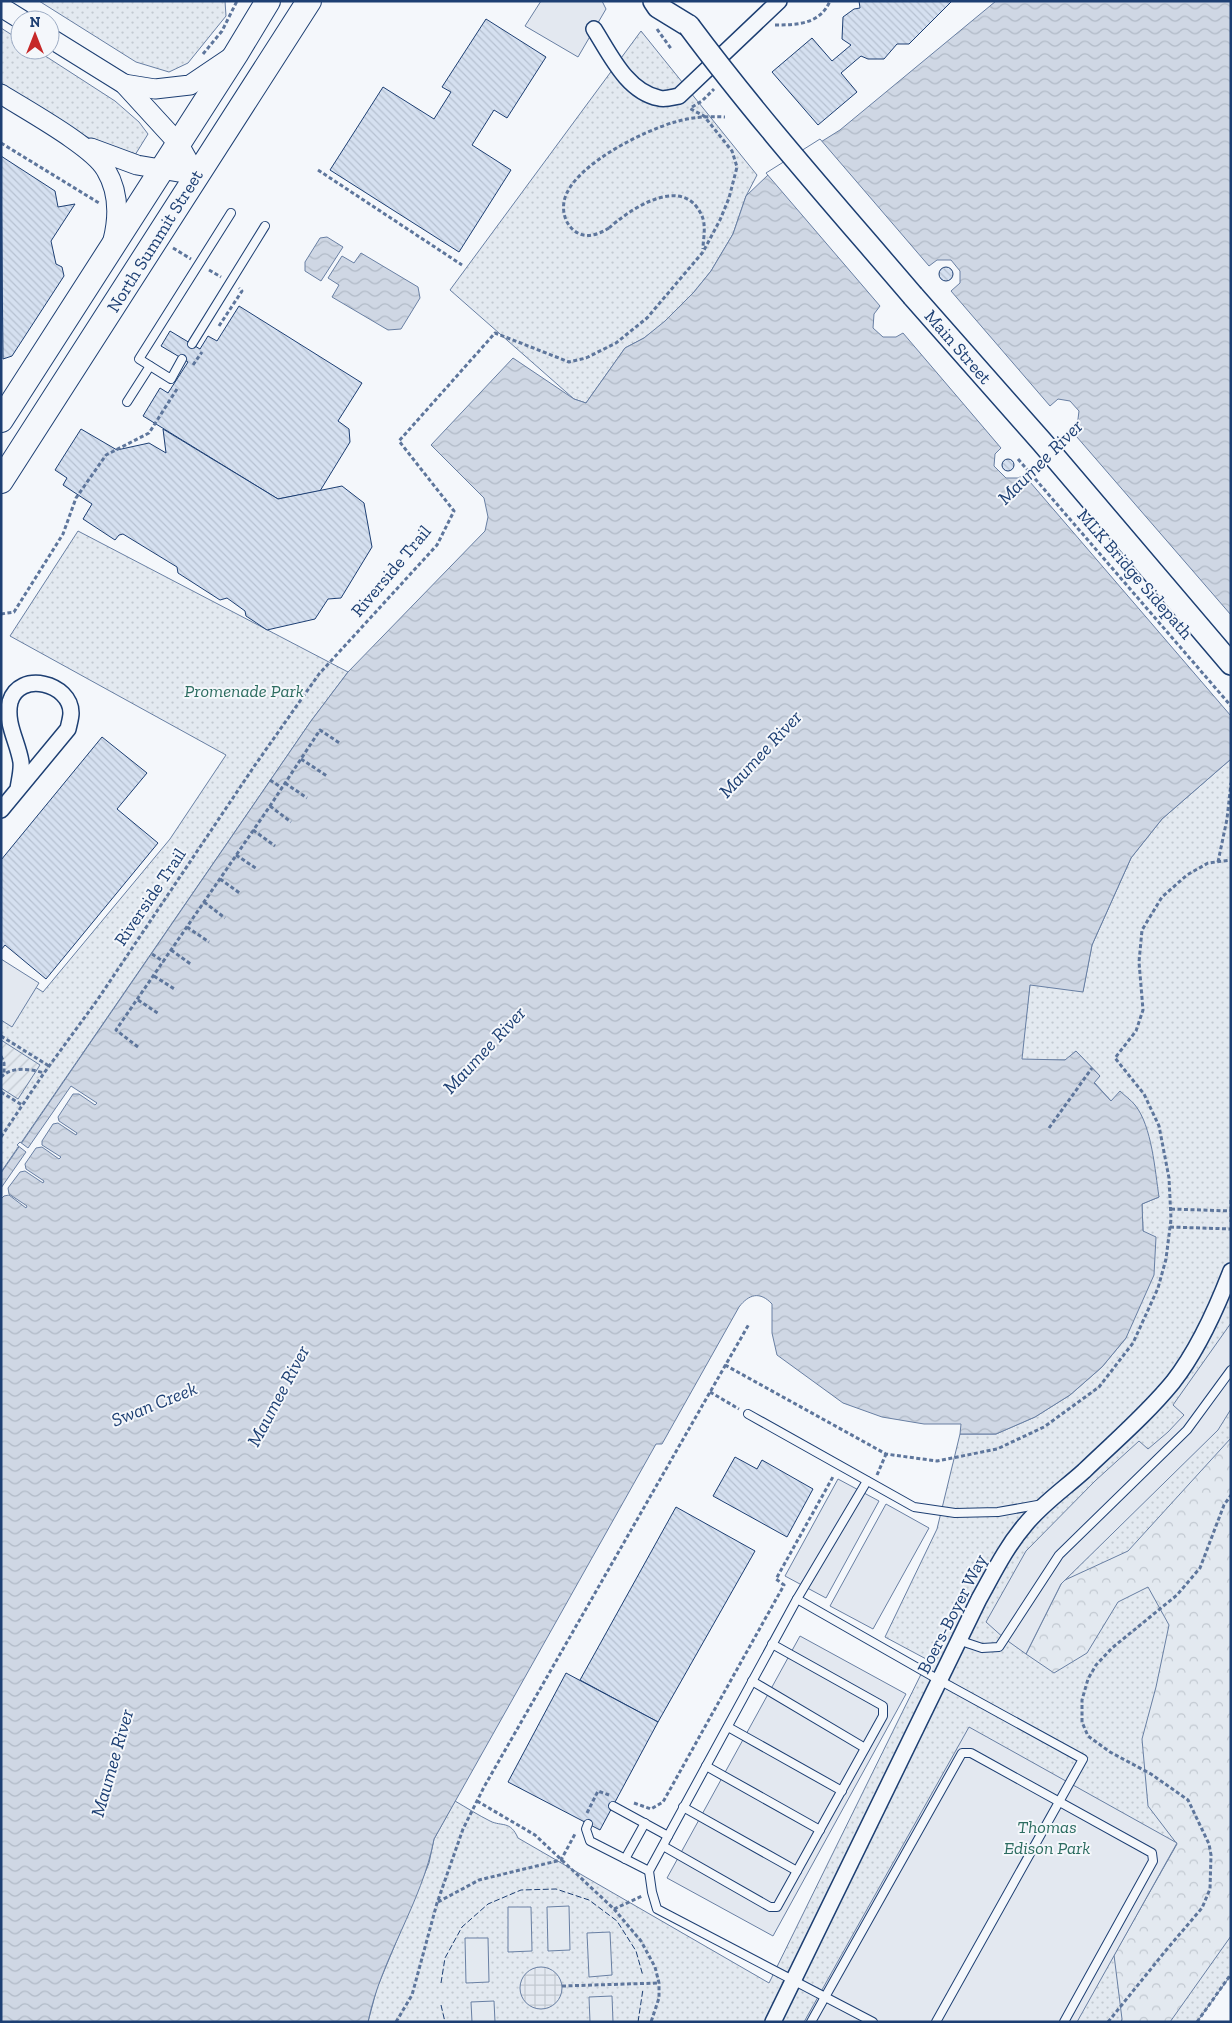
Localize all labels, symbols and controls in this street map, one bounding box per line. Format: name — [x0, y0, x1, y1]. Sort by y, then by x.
north arrow — [10, 10, 60, 60]
text: N — [30, 14, 41, 31]
street label: North Summit Street — [102, 165, 208, 317]
street label: Main Street — [920, 305, 996, 389]
water label: Maumee River — [993, 414, 1088, 509]
street label: MLK Bridge Sidepath — [1073, 504, 1197, 644]
street label: Riverside Trail — [346, 521, 436, 621]
park label: Promenade Park — [184, 680, 304, 702]
water label: Maumee River — [714, 705, 807, 802]
street label: Riverside Trail — [109, 844, 191, 950]
water label: Maumee River — [438, 1001, 531, 1098]
water label: Maumee River — [242, 1341, 314, 1450]
water label: Swan Creek — [108, 1376, 200, 1432]
street label: Boers-Boyer Way — [912, 1550, 992, 1678]
water label: Maumee River — [86, 1706, 138, 1819]
park label: Thomas Edison Park — [1004, 1816, 1090, 1859]

